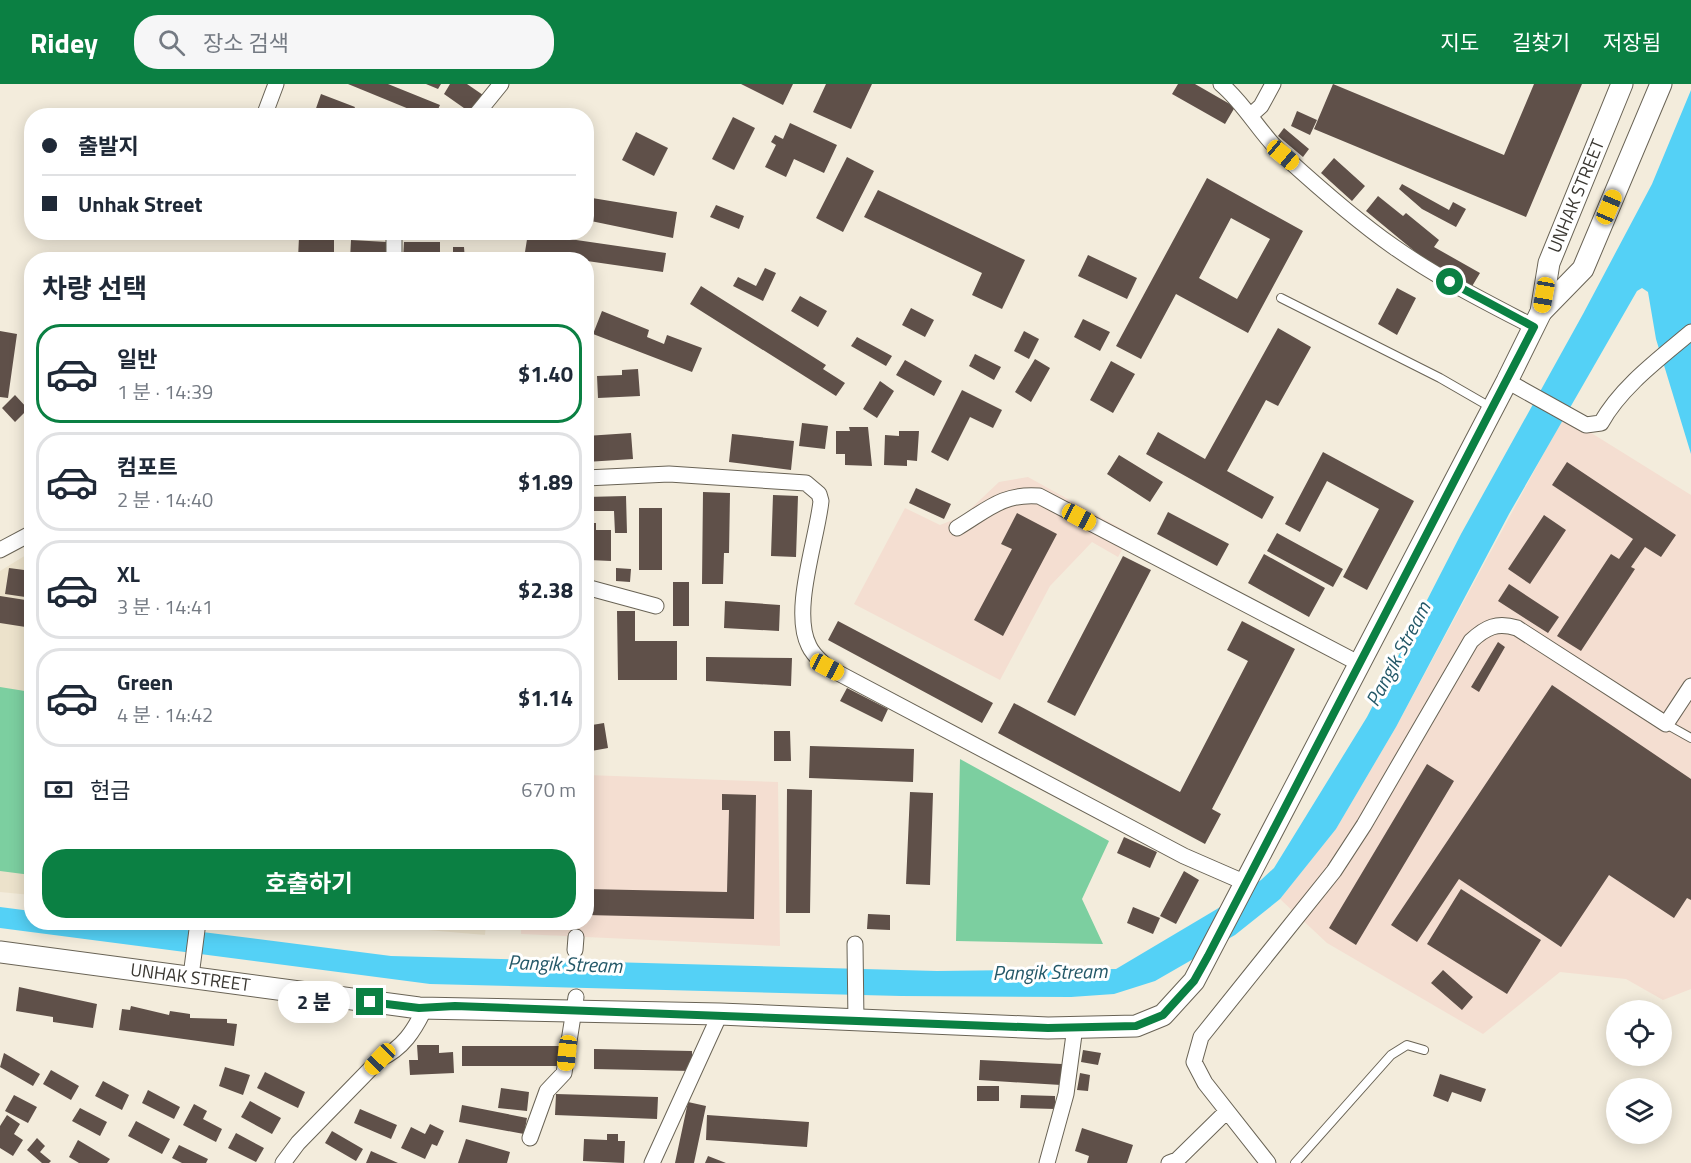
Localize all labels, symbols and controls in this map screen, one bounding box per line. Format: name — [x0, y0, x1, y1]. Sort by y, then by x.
search box — [134, 15, 554, 69]
text: Ridey — [30, 21, 98, 64]
icon: search — [155, 26, 188, 59]
text: 장소 검색 — [203, 26, 289, 60]
text: 지도 — [1440, 26, 1479, 58]
text: 길찾기 — [1512, 26, 1570, 58]
text: 저장됨 — [1603, 26, 1661, 58]
text: 출발지 — [78, 129, 139, 163]
street label: UNHAK STREET — [1541, 134, 1611, 257]
car — [1263, 137, 1303, 173]
text: Unhak Street — [78, 187, 203, 221]
car — [1594, 187, 1624, 227]
text: 차량 선택 — [42, 267, 147, 308]
route start — [1436, 268, 1463, 295]
car — [1532, 276, 1556, 314]
text: 일반 — [117, 342, 157, 376]
icon: car — [45, 347, 99, 401]
text: $1.40 — [518, 357, 573, 391]
text: 1 분 · 14:39 — [117, 376, 213, 407]
text: 컴포트 — [117, 450, 178, 484]
icon: car — [45, 455, 99, 509]
text: $1.89 — [518, 465, 573, 499]
text: 2 분 · 14:40 — [117, 484, 213, 515]
car — [1059, 501, 1099, 533]
text: XL — [117, 557, 140, 591]
icon: car — [45, 563, 99, 617]
text: $2.38 — [518, 573, 573, 607]
text: 3 분 · 14:41 — [117, 591, 213, 622]
water label: Pangik Stream — [1357, 595, 1438, 712]
car — [807, 651, 847, 683]
text: Green — [117, 665, 173, 699]
icon: car — [45, 671, 99, 725]
text: $1.14 — [518, 681, 573, 715]
text: 4 분 · 14:42 — [117, 699, 213, 730]
icon: cash — [42, 773, 75, 806]
text: 현금 — [90, 773, 130, 807]
text: 670 m — [521, 774, 576, 805]
button: 호출하기 — [42, 849, 576, 918]
water label: Pangik Stream — [507, 946, 623, 981]
water label: Pangik Stream — [992, 955, 1108, 988]
street label: UNHAK STREET — [129, 956, 252, 998]
callout: 2 분 — [277, 981, 349, 1023]
text: 2 분 — [297, 986, 331, 1017]
route end — [356, 988, 383, 1015]
map controls — [1606, 1000, 1672, 1144]
button: locate — [1606, 1000, 1672, 1066]
car — [556, 1034, 578, 1072]
car — [361, 1040, 399, 1078]
button: layers — [1606, 1078, 1672, 1144]

